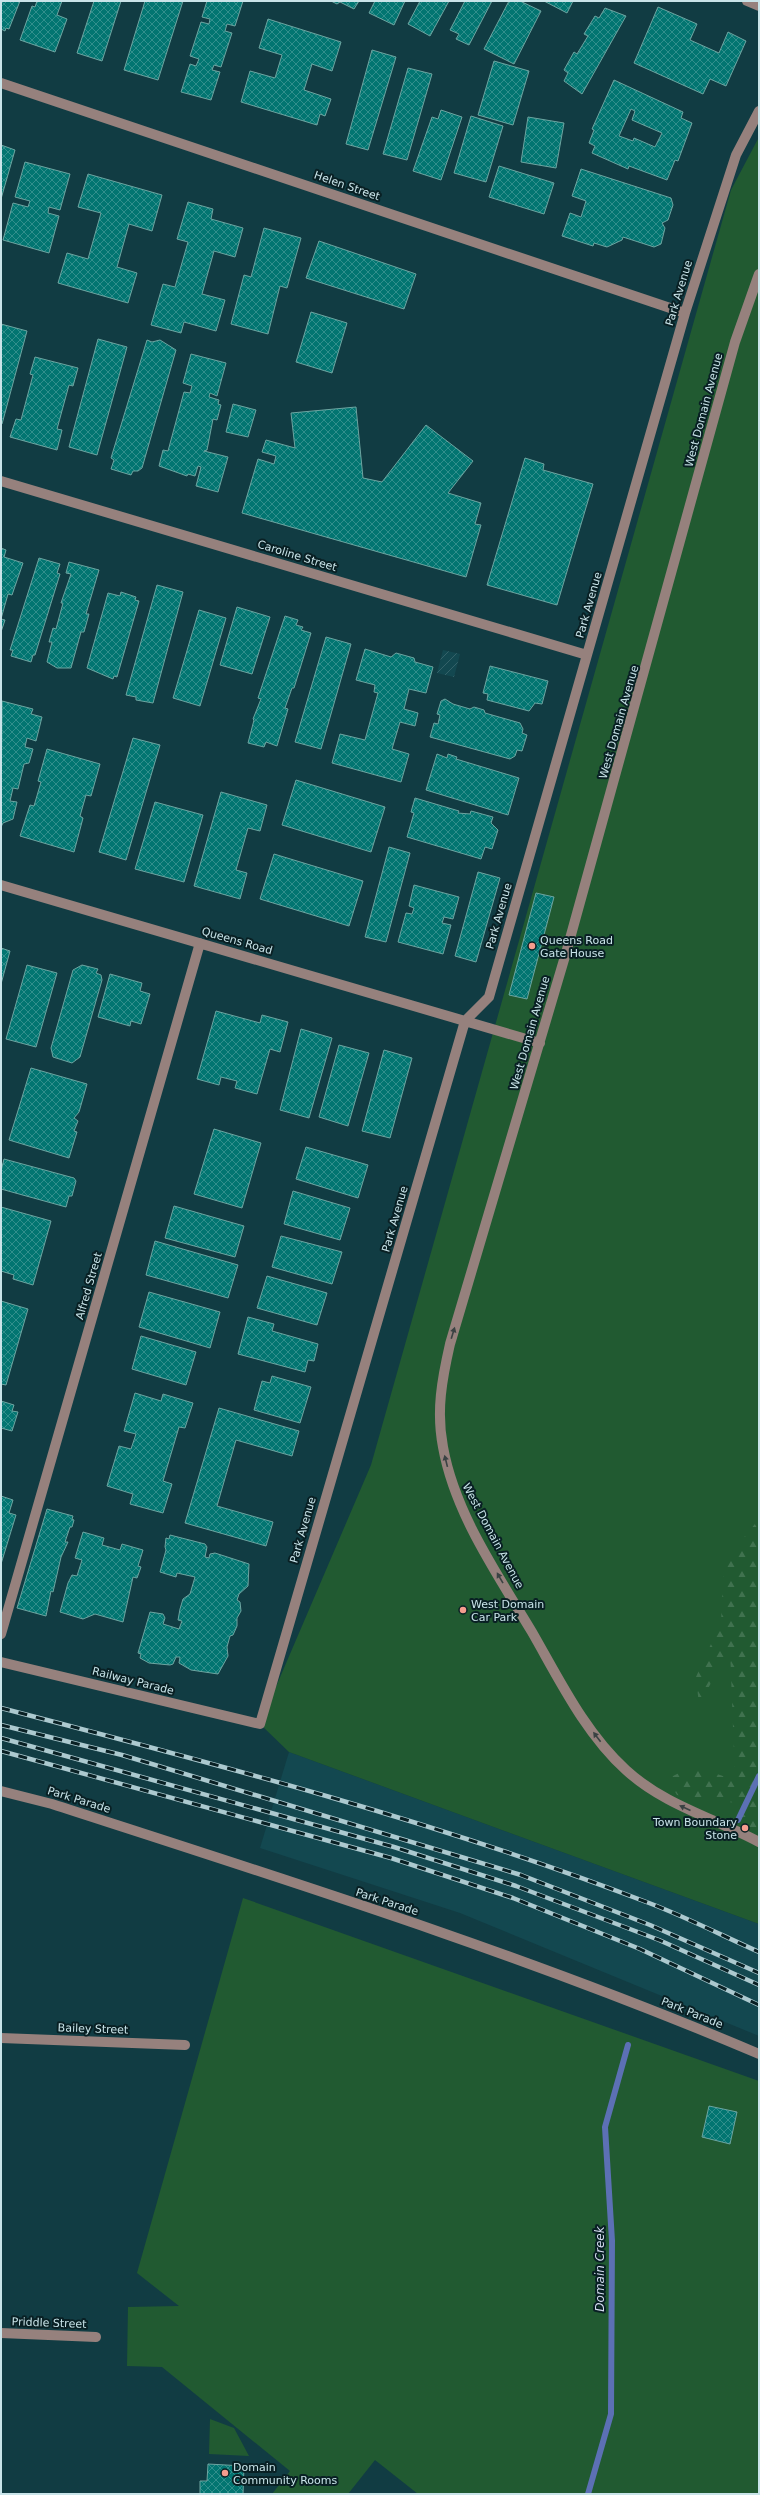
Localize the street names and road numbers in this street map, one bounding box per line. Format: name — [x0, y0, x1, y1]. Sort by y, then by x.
street label: Helen Street — [312, 169, 382, 204]
street label: Park Avenue — [663, 258, 695, 327]
street label: West Domain Avenue — [683, 351, 726, 468]
street label: Caroline Street — [256, 538, 339, 574]
street label: Park Avenue — [573, 570, 605, 640]
street label: West Domain Avenue — [597, 663, 642, 780]
street label: Park Avenue — [483, 881, 515, 951]
street label: Queens Road — [200, 925, 274, 957]
street label: West Domain Avenue — [508, 974, 553, 1091]
street label: Park Avenue — [379, 1184, 411, 1254]
street label: Alfred Street — [73, 1250, 105, 1321]
street label: West Domain Avenue — [460, 1481, 526, 1591]
street label: Park Avenue — [287, 1495, 319, 1565]
street label: Railway Parade — [91, 1665, 175, 1698]
street label: Park Parade — [46, 1784, 112, 1816]
street label: Park Parade — [354, 1886, 420, 1918]
street label: Park Parade — [659, 1995, 725, 2031]
street label: Bailey Street — [57, 2021, 129, 2037]
street label: Priddle Street — [11, 2315, 87, 2331]

